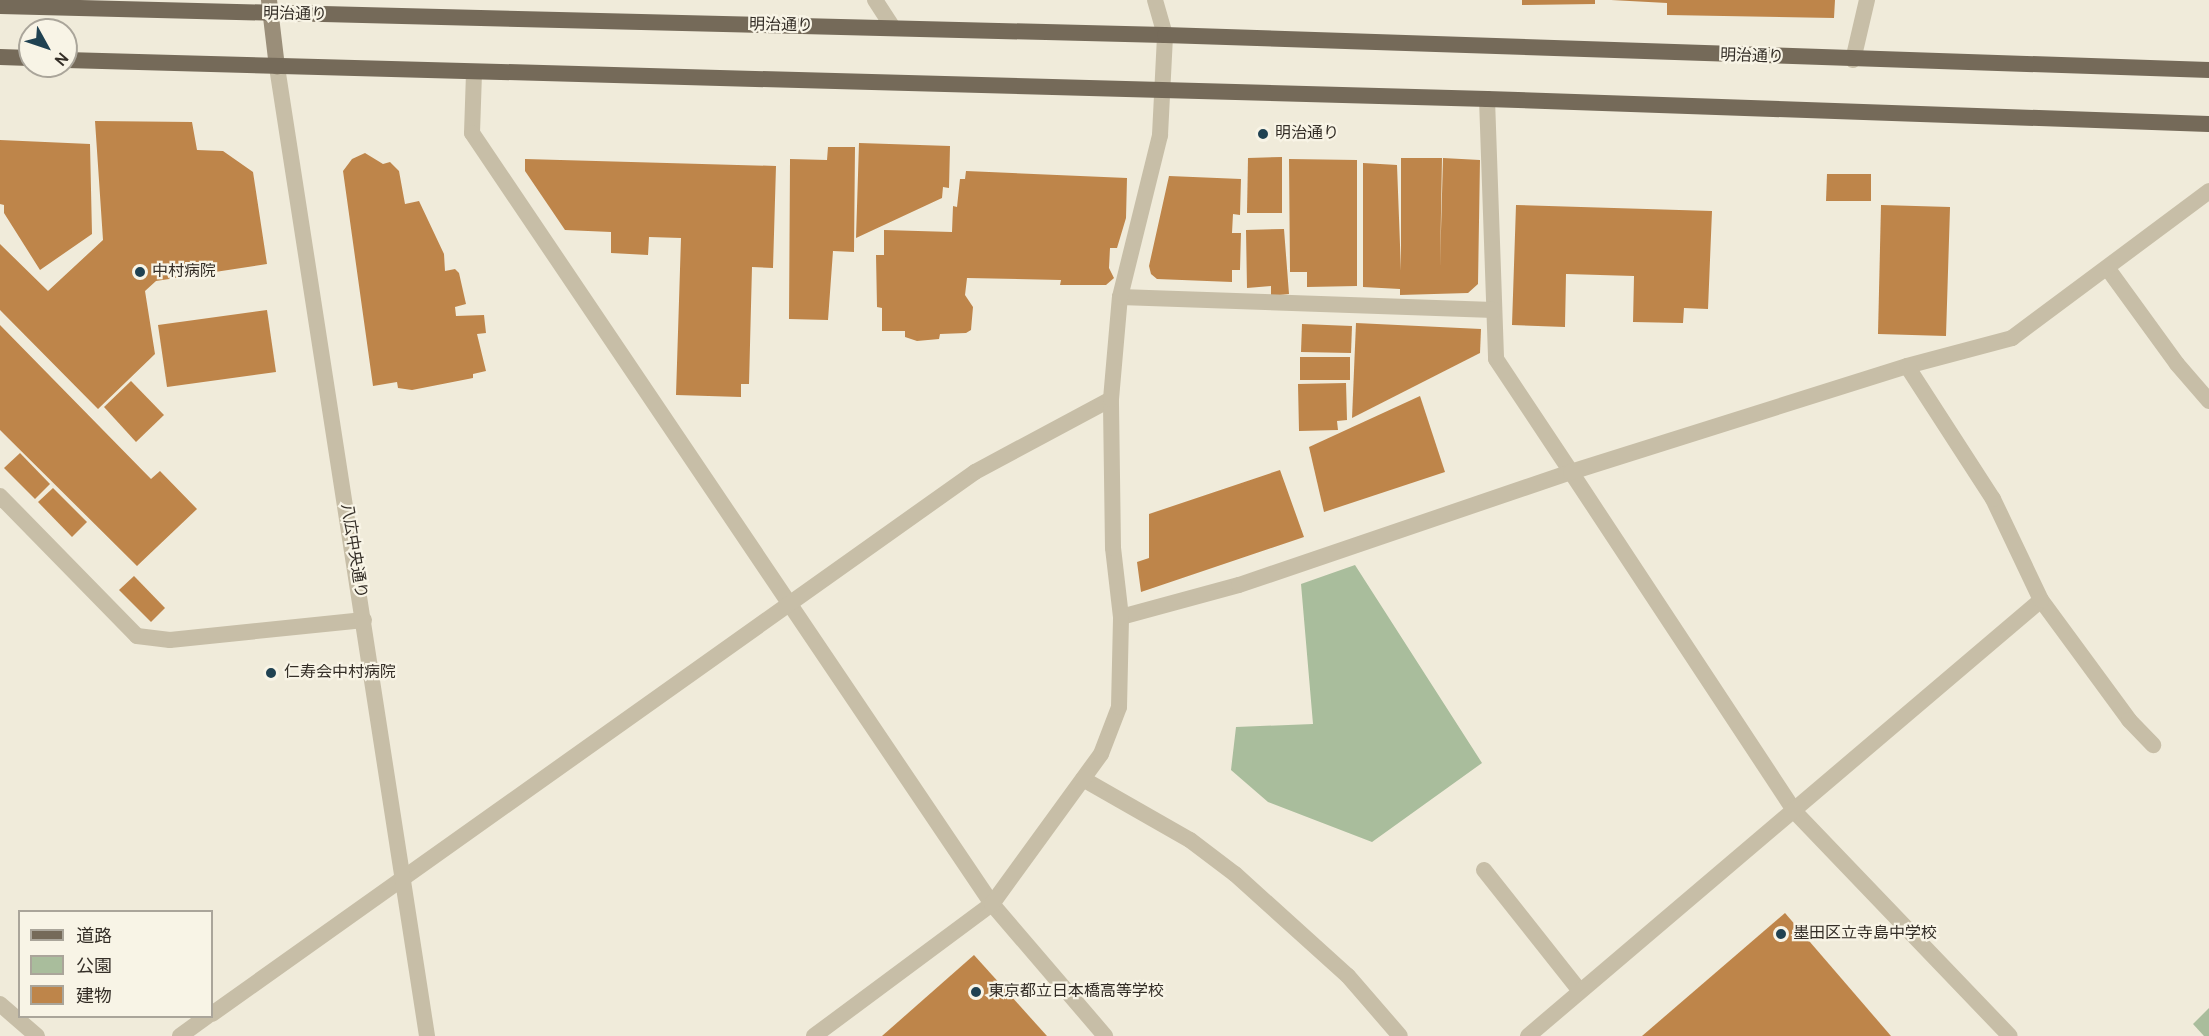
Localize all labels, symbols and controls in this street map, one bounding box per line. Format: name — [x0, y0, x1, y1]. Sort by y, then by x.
street label: 明治通り — [263, 5, 327, 25]
street label: 明治通り — [749, 16, 813, 36]
north arrow — [18, 18, 78, 78]
street label: 明治通り — [1720, 46, 1784, 68]
text: N — [49, 47, 72, 69]
place label: 明治通り — [1275, 124, 1339, 144]
marker: 明治通り — [1256, 127, 1270, 141]
place label: 中村病院 — [152, 262, 216, 282]
marker: 中村病院 — [133, 265, 147, 279]
street label: 八広中央通り — [336, 502, 370, 600]
place label: 仁寿会中村病院 — [284, 663, 396, 683]
marker: 仁寿会中村病院 — [262, 664, 280, 682]
legend — [18, 910, 213, 1018]
place label: 墨田区立寺島中学校 — [1793, 924, 1937, 944]
text: 道路 — [76, 926, 112, 949]
marker: 墨田区立寺島中学校 — [1774, 927, 1788, 941]
text: 公園 — [76, 956, 112, 979]
place label: 東京都立日本橋高等学校 — [988, 982, 1164, 1002]
marker: 東京都立日本橋高等学校 — [969, 985, 983, 999]
text: 建物 — [76, 986, 112, 1009]

